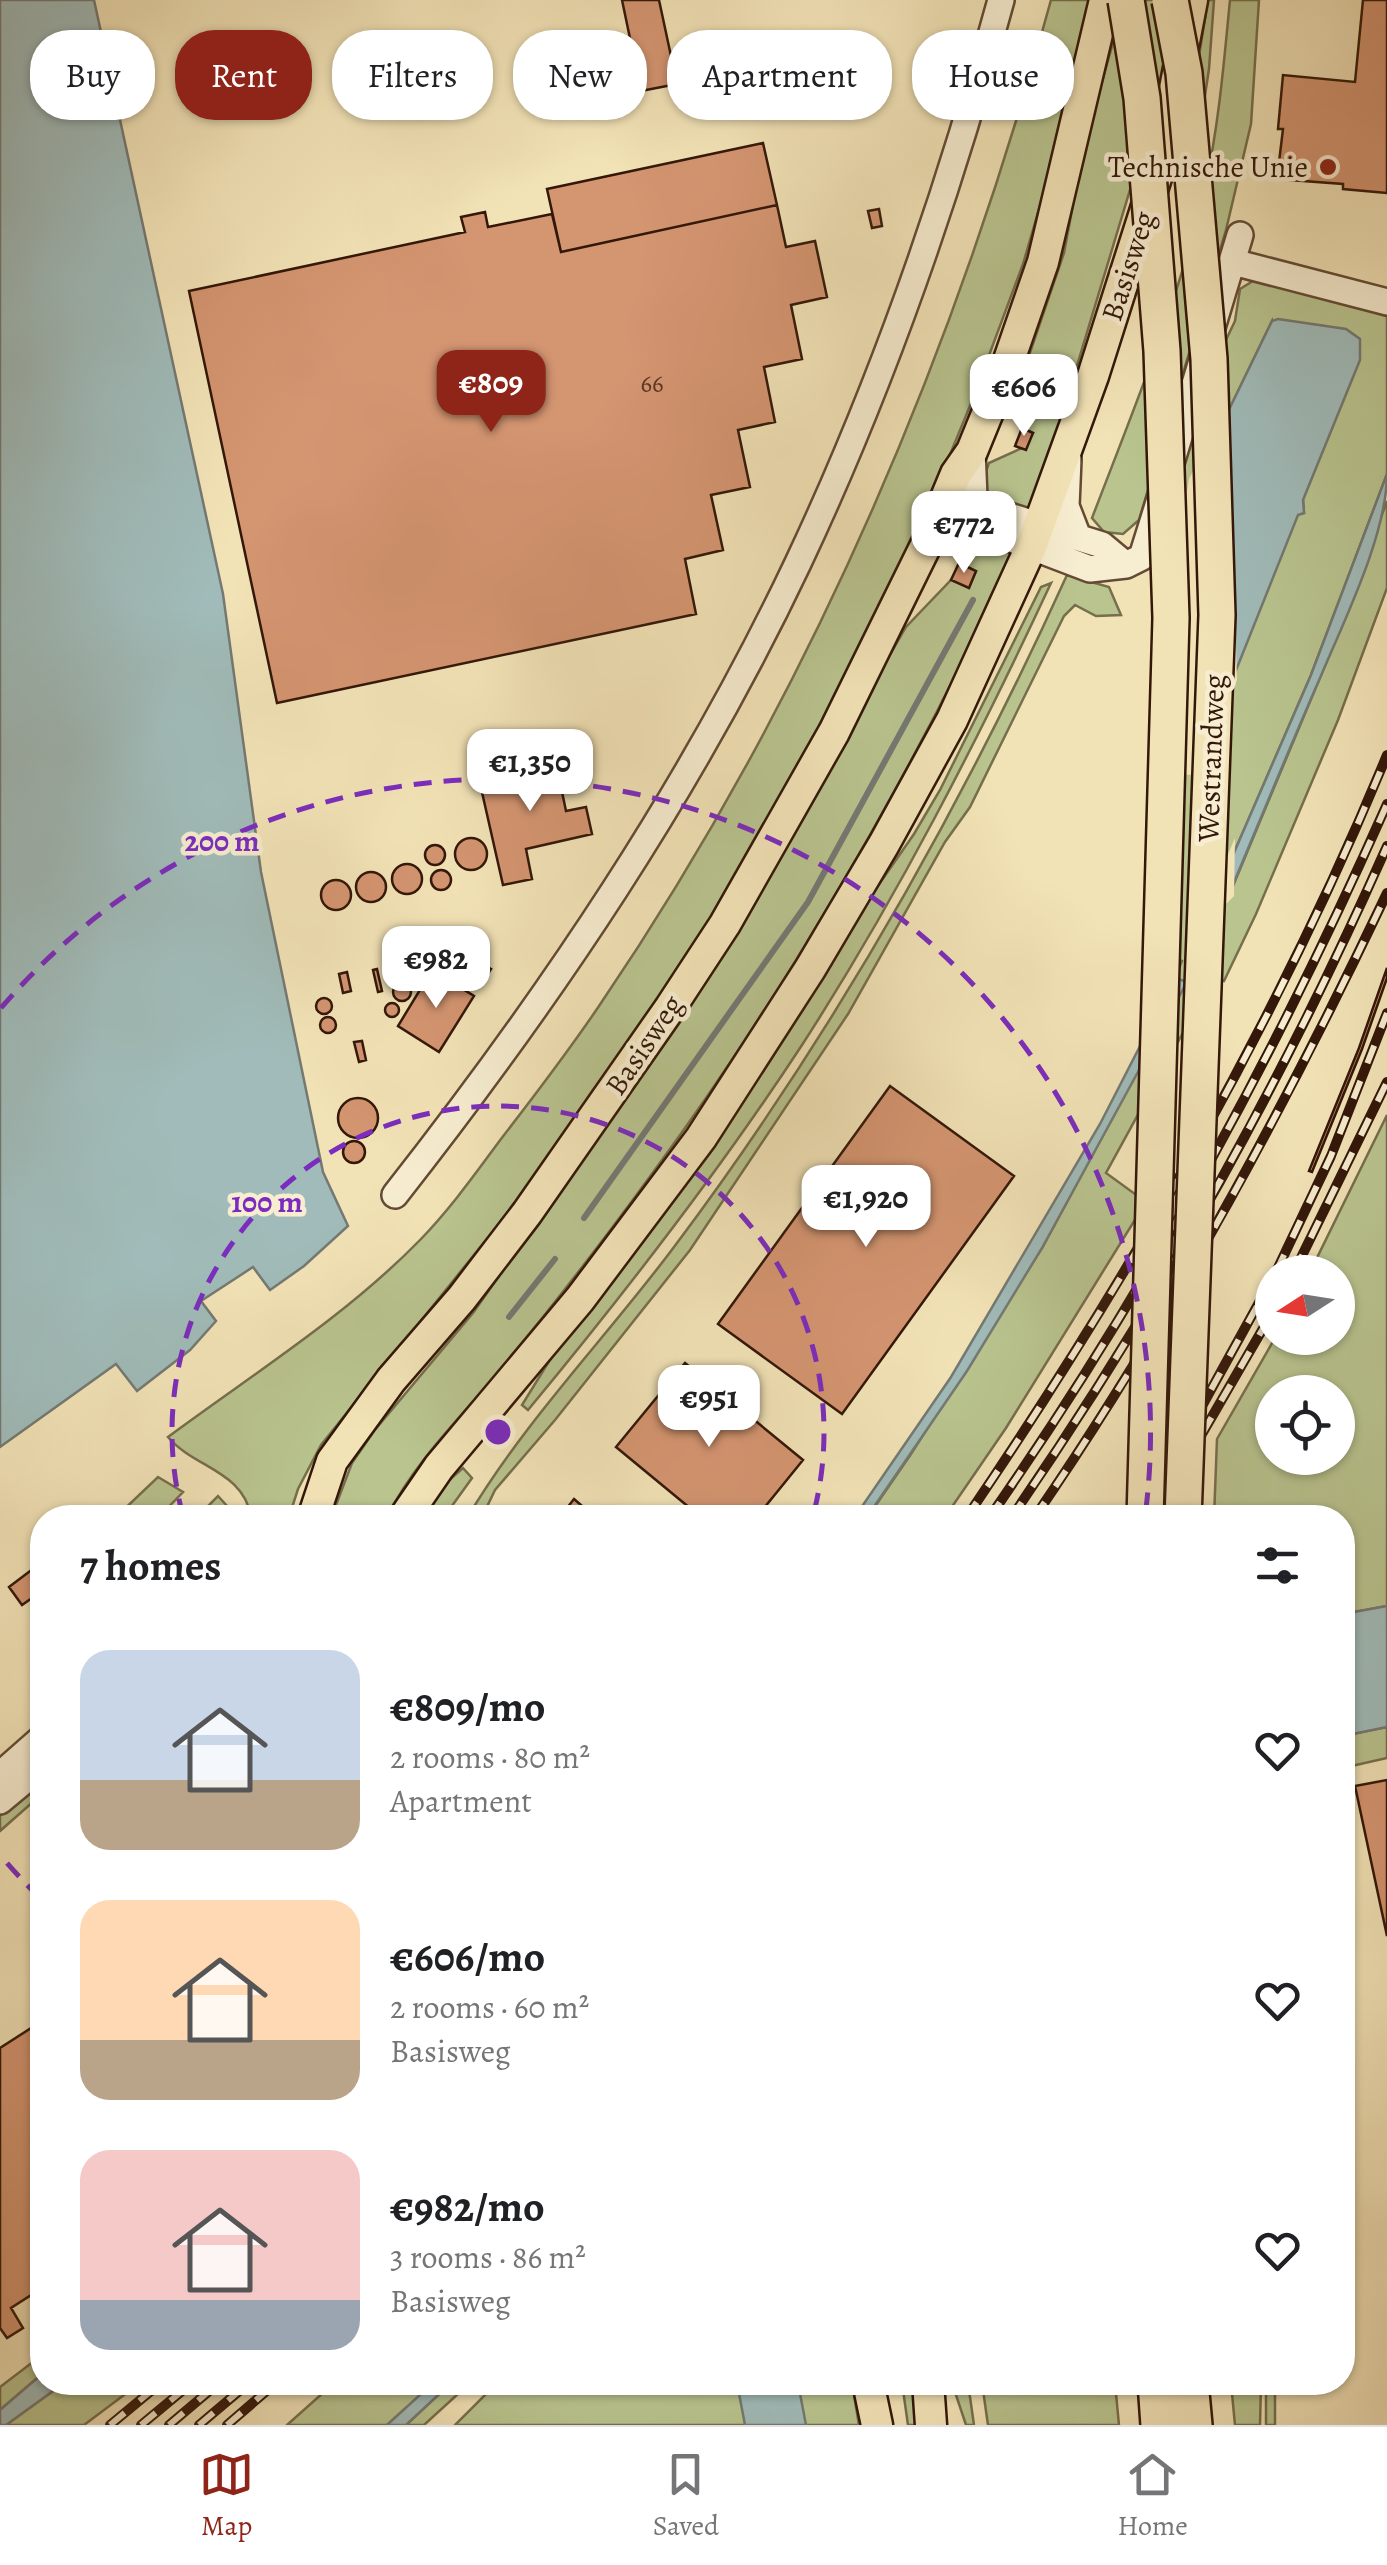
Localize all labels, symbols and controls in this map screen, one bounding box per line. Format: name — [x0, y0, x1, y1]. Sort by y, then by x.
chip: Buy — [30, 30, 155, 120]
chip: Rent — [175, 30, 312, 120]
chip: Filters — [332, 30, 493, 120]
chip: New — [513, 30, 647, 120]
chip: Apartment — [667, 30, 892, 120]
chip: House — [912, 30, 1074, 120]
place label: Technische Unie — [1108, 147, 1308, 187]
marker: Technische Unie — [1317, 156, 1339, 178]
street label: Basisweg — [1091, 206, 1165, 326]
pin: €809 — [432, 350, 550, 435]
pin: €606 — [965, 354, 1083, 439]
text: €809 — [459, 360, 523, 404]
text: €606 — [992, 364, 1056, 408]
house number: 66 — [640, 367, 664, 401]
pin: €772 — [905, 491, 1023, 576]
text: €772 — [933, 501, 995, 545]
street label: Westrandweg — [1188, 674, 1234, 843]
pin: €1,350 — [449, 729, 611, 814]
text: €1,350 — [489, 739, 571, 783]
text: 200 m — [184, 821, 260, 861]
pin: €982 — [377, 926, 495, 1011]
text: €982 — [404, 936, 468, 980]
street label: Basisweg — [596, 987, 692, 1103]
pin: €1,920 — [785, 1165, 947, 1250]
text: €1,920 — [824, 1175, 908, 1219]
text: 100 m — [231, 1182, 303, 1222]
north arrow — [1255, 1255, 1355, 1355]
map controls — [1255, 1255, 1355, 1475]
pin: €951 — [650, 1365, 768, 1450]
text: €951 — [680, 1375, 738, 1419]
button: locate — [1255, 1375, 1355, 1475]
centre of rings — [480, 1414, 516, 1450]
text: 7 homes — [80, 1537, 221, 1594]
icon: filters — [1250, 1538, 1305, 1593]
text: €809/mo — [390, 1678, 546, 1735]
icon: home — [160, 1690, 280, 1810]
icon: heart — [1250, 1723, 1305, 1778]
text: 2 rooms · 80 m² — [390, 1735, 590, 1779]
text: Apartment — [390, 1779, 532, 1823]
text: €606/mo — [390, 1928, 545, 1985]
icon: home — [160, 1940, 280, 2060]
icon: heart — [1250, 1973, 1305, 2028]
text: 2 rooms · 60 m² — [390, 1985, 589, 2029]
text: Basisweg — [390, 2029, 511, 2073]
text: €982/mo — [390, 2178, 545, 2235]
icon: home — [160, 2190, 280, 2310]
icon: heart — [1250, 2223, 1305, 2278]
text: 3 rooms · 86 m² — [390, 2235, 586, 2279]
text: Basisweg — [390, 2279, 511, 2323]
tab: Map — [199, 2447, 254, 2545]
tab: Saved — [653, 2447, 719, 2545]
tab: Home — [1117, 2447, 1188, 2545]

